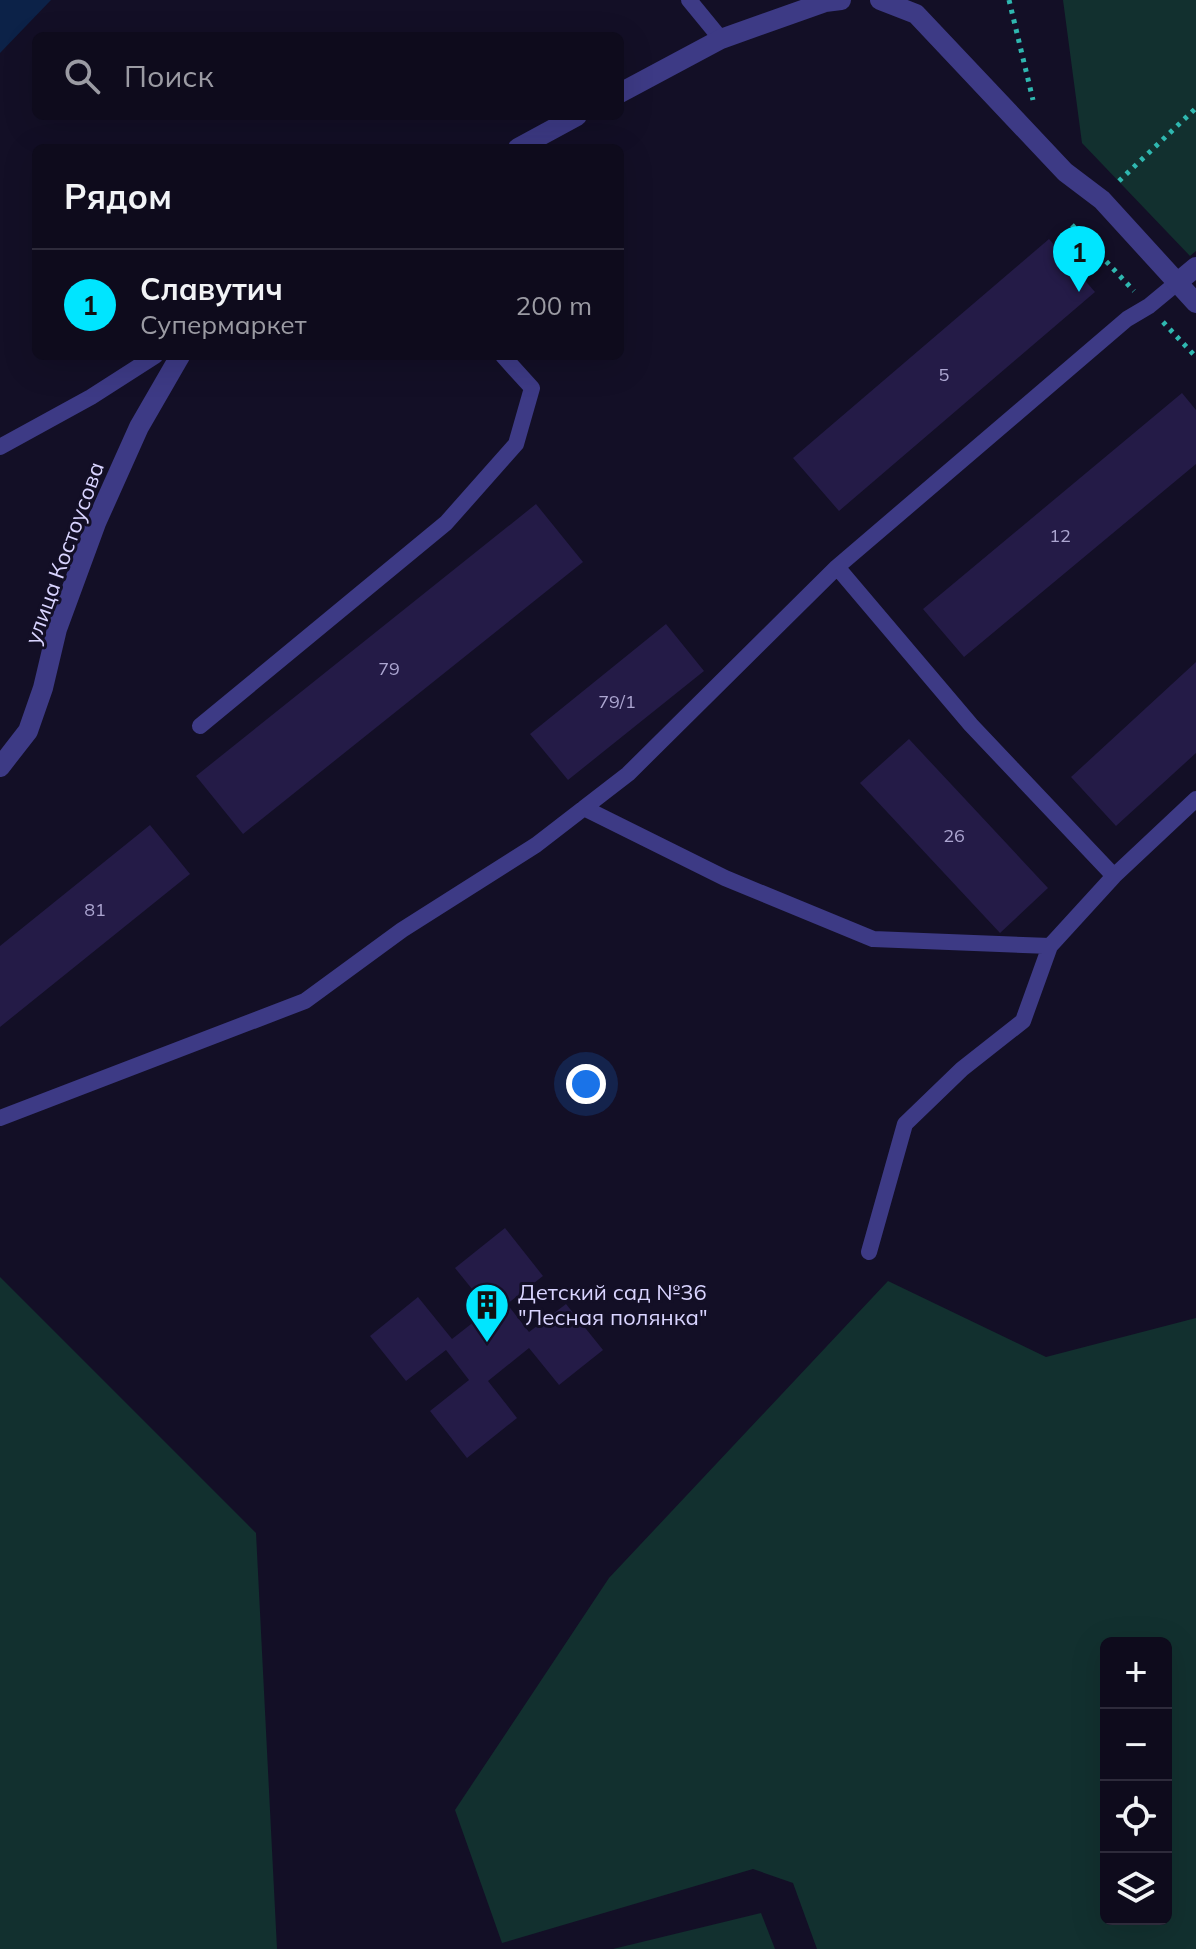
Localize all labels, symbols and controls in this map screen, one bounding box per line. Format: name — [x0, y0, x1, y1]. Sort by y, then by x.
search box — [32, 32, 624, 120]
icon: search — [60, 54, 104, 98]
text: Поиск — [124, 57, 214, 95]
text: Рядом — [64, 175, 172, 218]
pin: 1 — [1053, 226, 1105, 292]
text: Славутич — [140, 270, 283, 308]
text: 1 — [82, 289, 98, 322]
text: 200 m — [516, 289, 592, 322]
text: Супермаркет — [140, 308, 307, 341]
house number: 5 — [939, 363, 950, 386]
street label: улица Костоусова — [18, 458, 110, 648]
house number: 12 — [1049, 524, 1071, 547]
house number: 79 — [378, 657, 400, 680]
house number: 79/1 — [598, 690, 636, 713]
house number: 26 — [943, 824, 965, 847]
house number: 81 — [84, 898, 106, 921]
your location — [566, 1064, 606, 1104]
place label: Детский сад №36 "Лесная полянка" — [518, 1278, 708, 1331]
building icon: Детский сад №36 "Лесная полянка" — [463, 1281, 511, 1344]
map controls — [1100, 1637, 1172, 1925]
button: + — [1100, 1637, 1172, 1709]
button: − — [1100, 1709, 1172, 1781]
button: locate — [1100, 1781, 1172, 1853]
button: layers — [1100, 1853, 1172, 1925]

